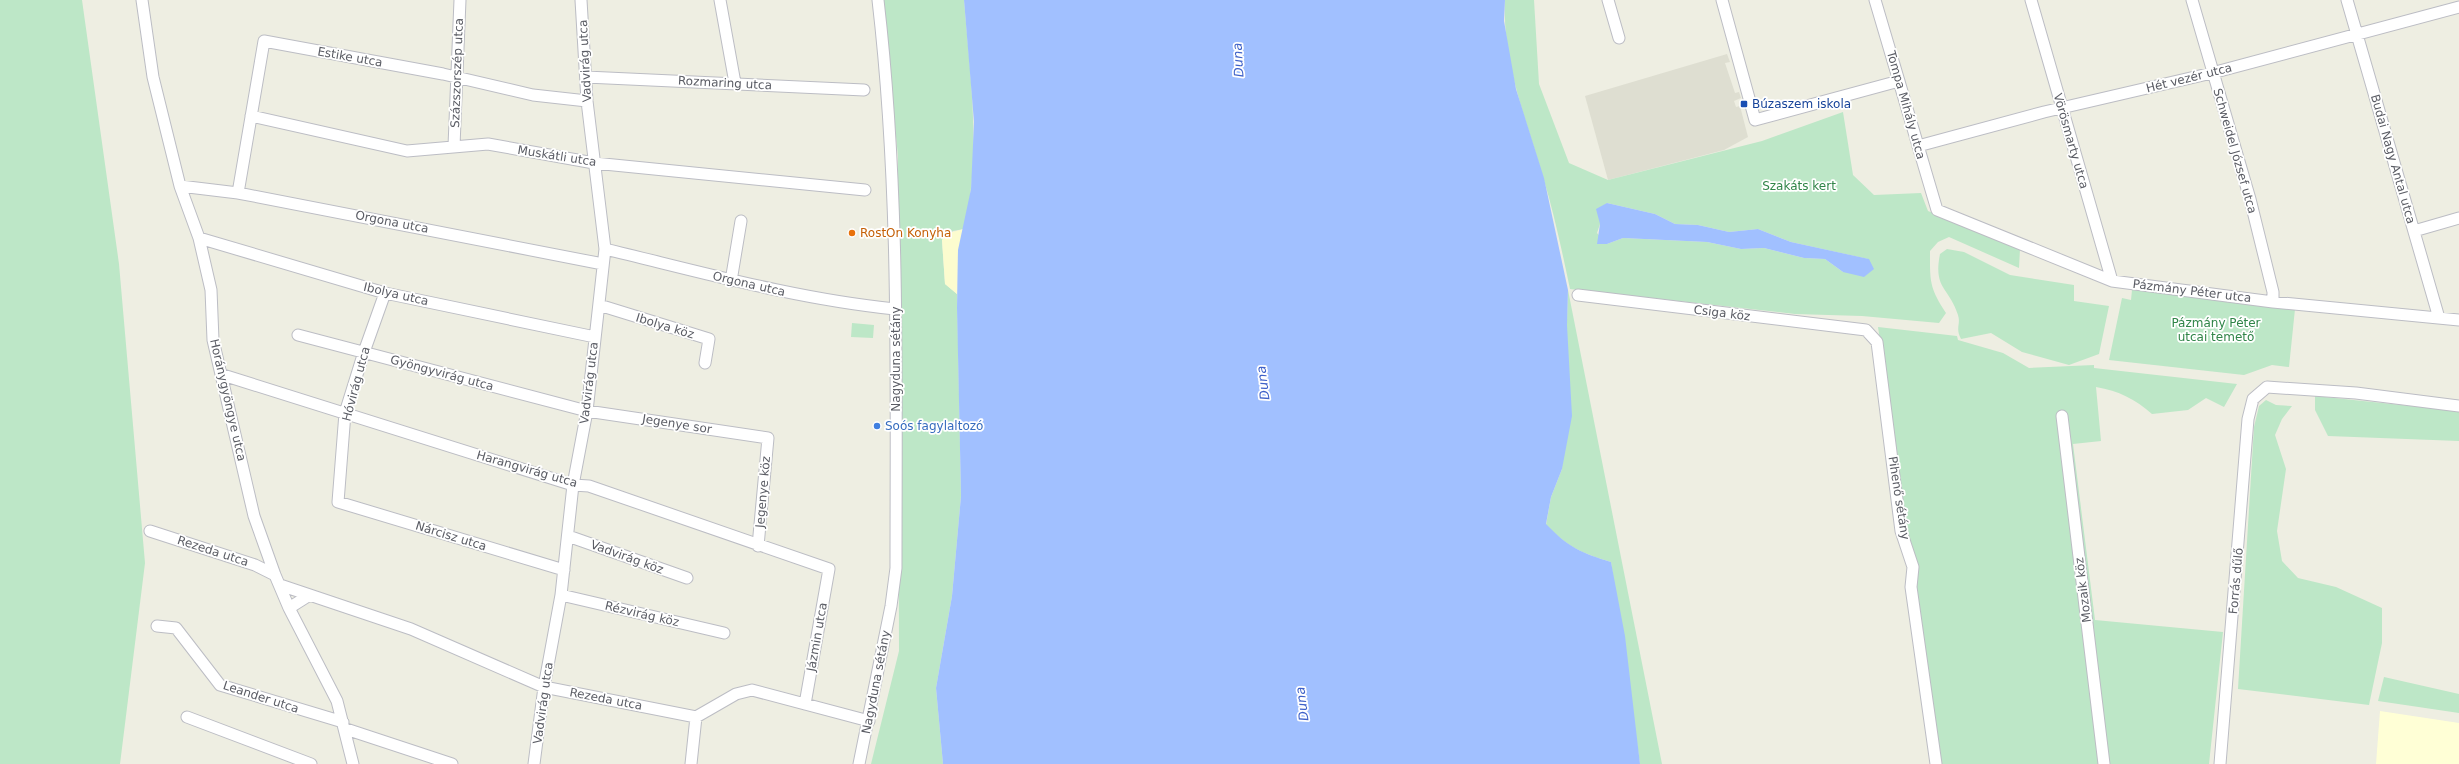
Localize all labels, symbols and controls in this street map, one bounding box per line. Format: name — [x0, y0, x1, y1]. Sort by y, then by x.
street label: Százszorszép utca — [448, 18, 466, 128]
street label: Vadvirág utca — [576, 19, 594, 103]
water label: Duna — [1230, 42, 1246, 78]
street label: Estike utca — [316, 44, 384, 70]
street label: Tompa Mihály utca — [1884, 48, 1928, 161]
street label: Hét vezér utca — [2145, 61, 2233, 95]
street label: Rozmaring utca — [678, 74, 772, 92]
street label: Schweidel József utca — [2210, 87, 2260, 215]
street label: Vörösmarty utca — [2051, 92, 2091, 190]
street label: Budai Nagy Antal utca — [2368, 93, 2418, 225]
place label: Búzaszem iskola — [1752, 97, 1851, 111]
marker: Búzaszem iskola — [1739, 99, 1749, 109]
street label: Muskátli utca — [517, 143, 597, 169]
park label: Szakáts kert — [1762, 179, 1836, 193]
street label: Orgona utca — [354, 208, 430, 236]
place label: RostOn Konyha — [860, 226, 951, 240]
marker: RostOn Konyha — [847, 228, 857, 238]
street label: Orgona utca — [711, 269, 787, 299]
street label: Pázmány Péter utca — [2132, 277, 2252, 305]
street label: Ibolya utca — [362, 280, 430, 308]
street label: Csiga köz — [1693, 303, 1751, 323]
street label: Nagyduna sétány — [889, 306, 903, 412]
street label: Ibolya köz — [634, 310, 696, 342]
park label: Pázmány Péter utcai temető — [2171, 316, 2261, 344]
street label: Horánygyöngye utca — [207, 337, 249, 463]
street label: Vadvirág utca — [577, 341, 601, 425]
street label: Hóvirág utca — [339, 345, 373, 423]
street label: Gyöngyvirág utca — [389, 352, 495, 394]
water label: Duna — [1253, 365, 1273, 401]
street label: Jegenye sor — [640, 411, 713, 436]
place label: Soós fagylaltozó — [885, 419, 983, 433]
marker: Soós fagylaltozó — [872, 421, 882, 431]
street label: Harangvirág utca — [475, 448, 579, 490]
street label: Pihenő sétány — [1885, 455, 1913, 541]
street label: Jegenye köz — [753, 456, 773, 529]
street label: Nárcisz utca — [414, 519, 488, 553]
street label: Rezeda utca — [176, 533, 250, 569]
street label: Vadvirág köz — [589, 537, 665, 577]
street label: Forrás dűlő — [2226, 547, 2246, 615]
street label: Mozaik köz — [2072, 557, 2094, 623]
street label: Rézvirág köz — [603, 599, 681, 629]
street label: Jázmin utca — [804, 601, 830, 674]
street label: Nagyduna sétány — [859, 629, 893, 735]
street label: Vadvirág utca — [530, 661, 556, 745]
street label: Leander utca — [221, 678, 301, 716]
street label: Rezeda utca — [568, 685, 644, 713]
water label: Duna — [1292, 686, 1312, 722]

